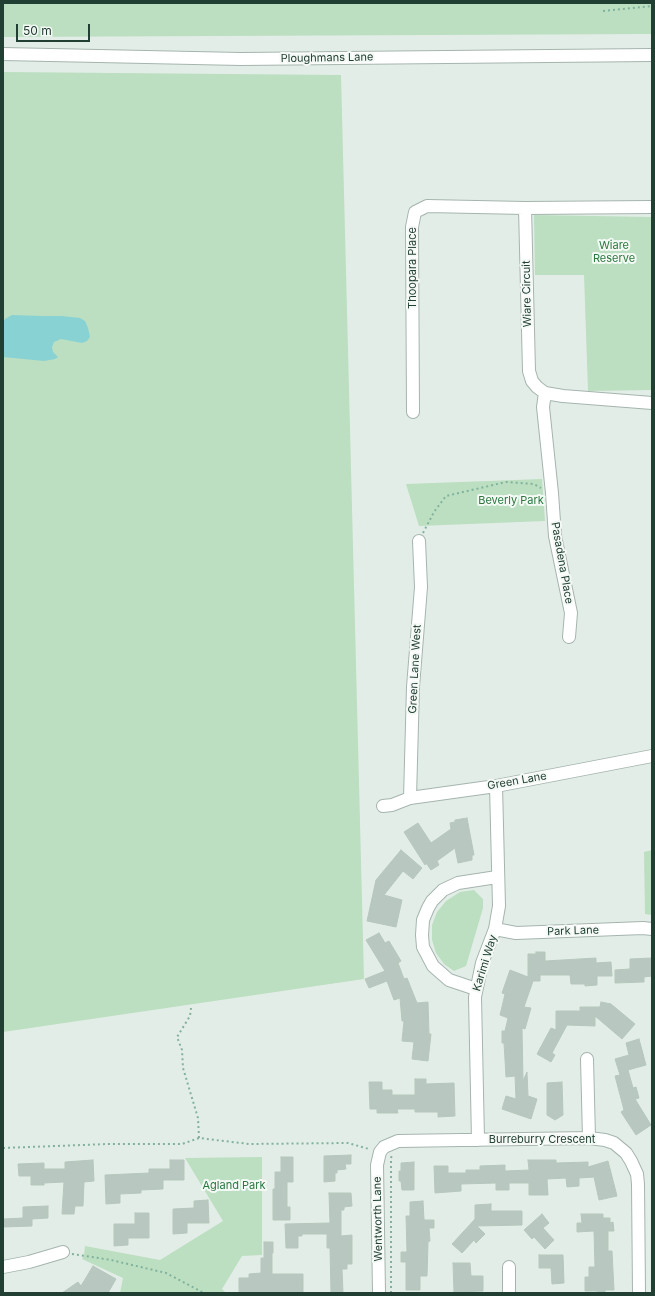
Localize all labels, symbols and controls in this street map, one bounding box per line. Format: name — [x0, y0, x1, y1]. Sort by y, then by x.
scale bar — [18, 16, 92, 42]
text: 50 m — [23, 23, 52, 38]
street label: Ploughmans Lane — [281, 51, 373, 65]
street label: Thoopara Place — [406, 227, 420, 309]
park label: Wiare Reserve — [593, 239, 635, 265]
street label: Wiare Circuit — [520, 260, 534, 328]
park label: Beverly Park — [478, 494, 544, 508]
street label: Pasadena Place — [548, 521, 576, 605]
street label: Green Lane West — [406, 624, 424, 714]
street label: Green Lane — [486, 769, 548, 793]
street label: Park Lane — [547, 923, 599, 939]
street label: Karimi Way — [470, 933, 500, 993]
street label: Burreburry Crescent — [489, 1133, 595, 1147]
street label: Wentworth Lane — [371, 1176, 385, 1262]
park label: Agland Park — [202, 1179, 266, 1193]

